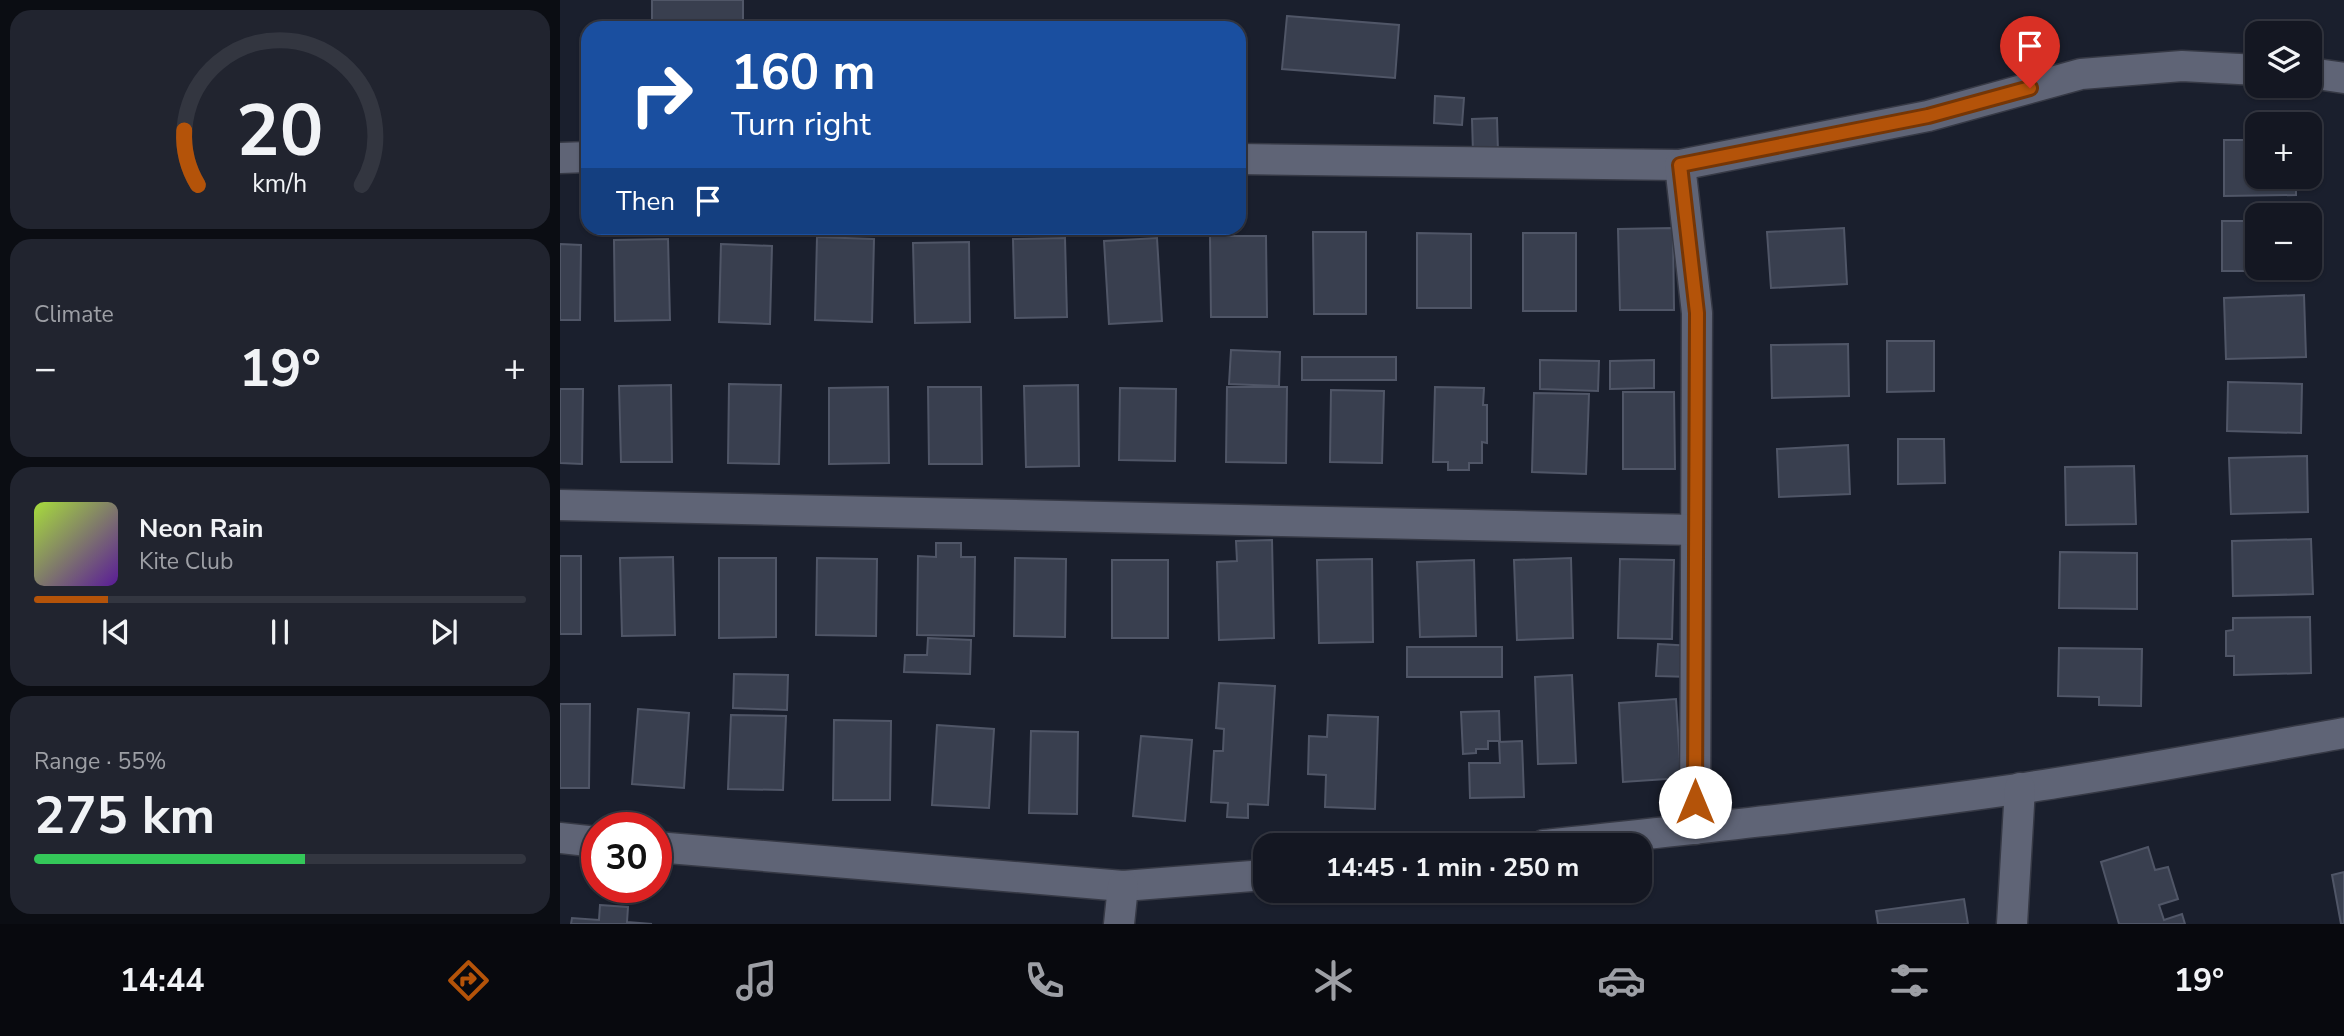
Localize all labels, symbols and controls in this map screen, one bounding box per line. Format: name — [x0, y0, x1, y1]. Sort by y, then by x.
pin — [2000, 16, 2060, 88]
map controls — [2245, 21, 2322, 280]
button: layers — [2245, 21, 2322, 98]
icon: arrive — [2011, 27, 2049, 65]
text: 160 m — [731, 39, 875, 106]
icon: right — [616, 49, 707, 140]
text: 20 — [236, 82, 324, 182]
text: Turn right — [731, 103, 871, 146]
button: + — [2245, 112, 2322, 189]
text: km/h — [252, 167, 308, 201]
icon: arrive — [689, 182, 727, 220]
text: Then — [616, 184, 675, 219]
button: − — [2245, 203, 2322, 280]
text: Climate — [34, 299, 114, 330]
text: 19° — [239, 333, 321, 404]
text: − — [34, 343, 57, 394]
text: + — [503, 343, 526, 394]
text: Neon Rain — [139, 511, 264, 546]
text: Kite Club — [139, 546, 233, 577]
icon: previous — [97, 613, 135, 651]
icon: pause — [261, 613, 299, 651]
icon: next — [425, 613, 463, 651]
text: Range · 55% — [34, 746, 166, 777]
position arrow — [1658, 765, 1732, 839]
text: 275 km — [34, 780, 215, 851]
speed limit sign: 30 — [581, 812, 672, 903]
text: 14:45 · 1 min · 250 m — [1326, 850, 1579, 885]
icon: directions — [444, 956, 493, 1005]
icon: music — [732, 956, 781, 1005]
icon: phone — [1020, 956, 1069, 1005]
icon: climate — [1309, 956, 1358, 1005]
icon: car — [1597, 956, 1646, 1005]
icon: filters — [1885, 956, 1934, 1005]
text: 14:44 — [120, 959, 204, 1002]
text: 19° — [2174, 959, 2224, 1002]

